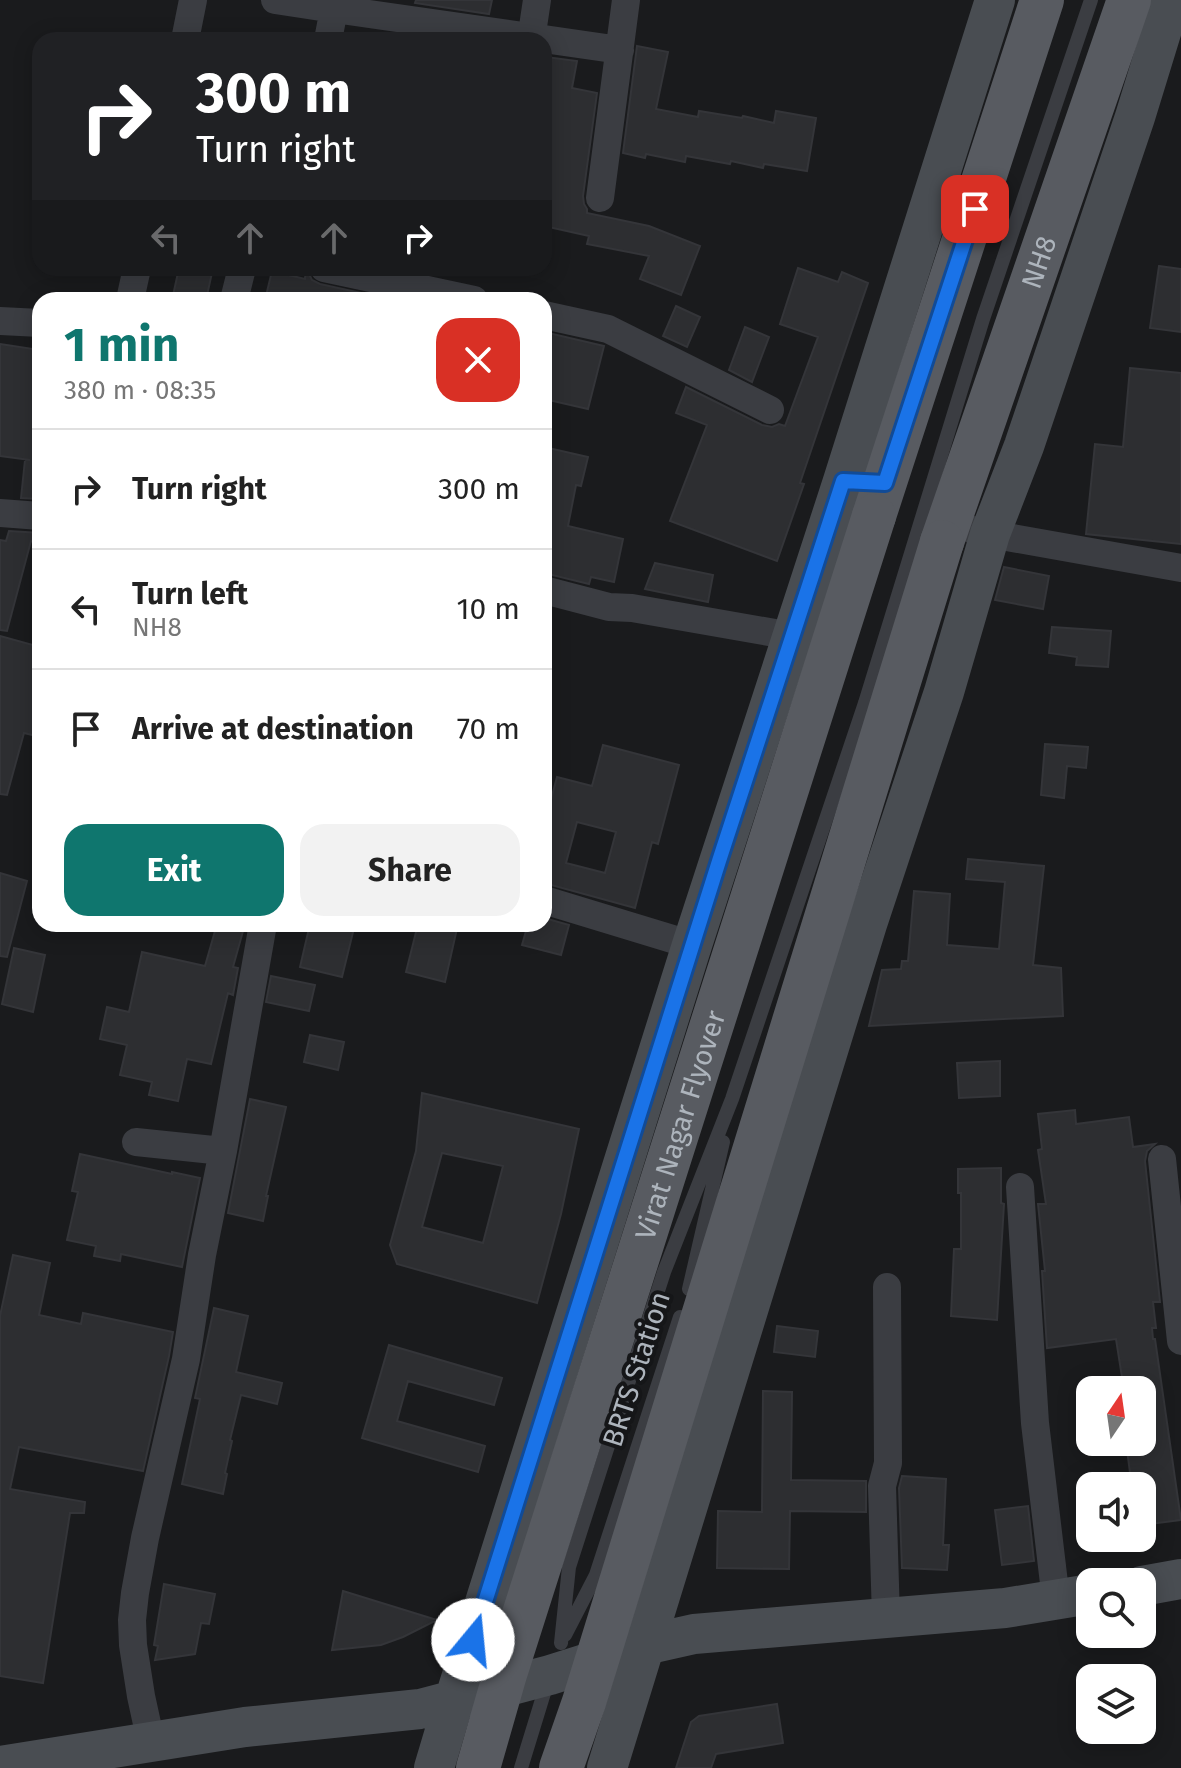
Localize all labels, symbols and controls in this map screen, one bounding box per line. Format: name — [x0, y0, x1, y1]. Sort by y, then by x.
text: 300 m — [196, 60, 351, 127]
icon: right — [64, 64, 168, 168]
text: Turn right — [196, 128, 356, 172]
pin — [941, 175, 1009, 243]
icon: arrive — [953, 187, 997, 231]
icon: left — [144, 216, 188, 260]
icon: ahead — [228, 216, 272, 260]
icon: ahead — [312, 216, 356, 260]
icon: right — [396, 216, 440, 260]
street label: NH8 — [1015, 232, 1063, 293]
text: 1 min — [64, 316, 179, 374]
button: close — [436, 318, 520, 402]
text: 380 m · 08:35 — [64, 375, 216, 406]
icon: right — [64, 467, 108, 511]
text: Turn right — [132, 471, 267, 507]
text: 300 m — [438, 471, 520, 507]
text: Turn left — [132, 576, 248, 612]
icon: left — [64, 587, 108, 631]
text: 10 m — [457, 591, 520, 627]
text: NH8 — [132, 612, 182, 643]
icon: arrive — [64, 707, 108, 751]
text: Arrive at destination — [132, 711, 414, 747]
text: 70 m — [457, 711, 520, 747]
button: Exit — [64, 824, 284, 916]
button: Share — [300, 824, 520, 916]
street label: Virat Nagar Flyover — [628, 1006, 732, 1244]
street label: BRTS Station — [596, 1287, 677, 1451]
north arrow — [1076, 1376, 1156, 1456]
map controls — [1076, 1376, 1156, 1744]
button: sound — [1076, 1472, 1156, 1552]
button: search — [1076, 1568, 1156, 1648]
position arrow — [431, 1598, 515, 1682]
button: layers — [1076, 1664, 1156, 1744]

